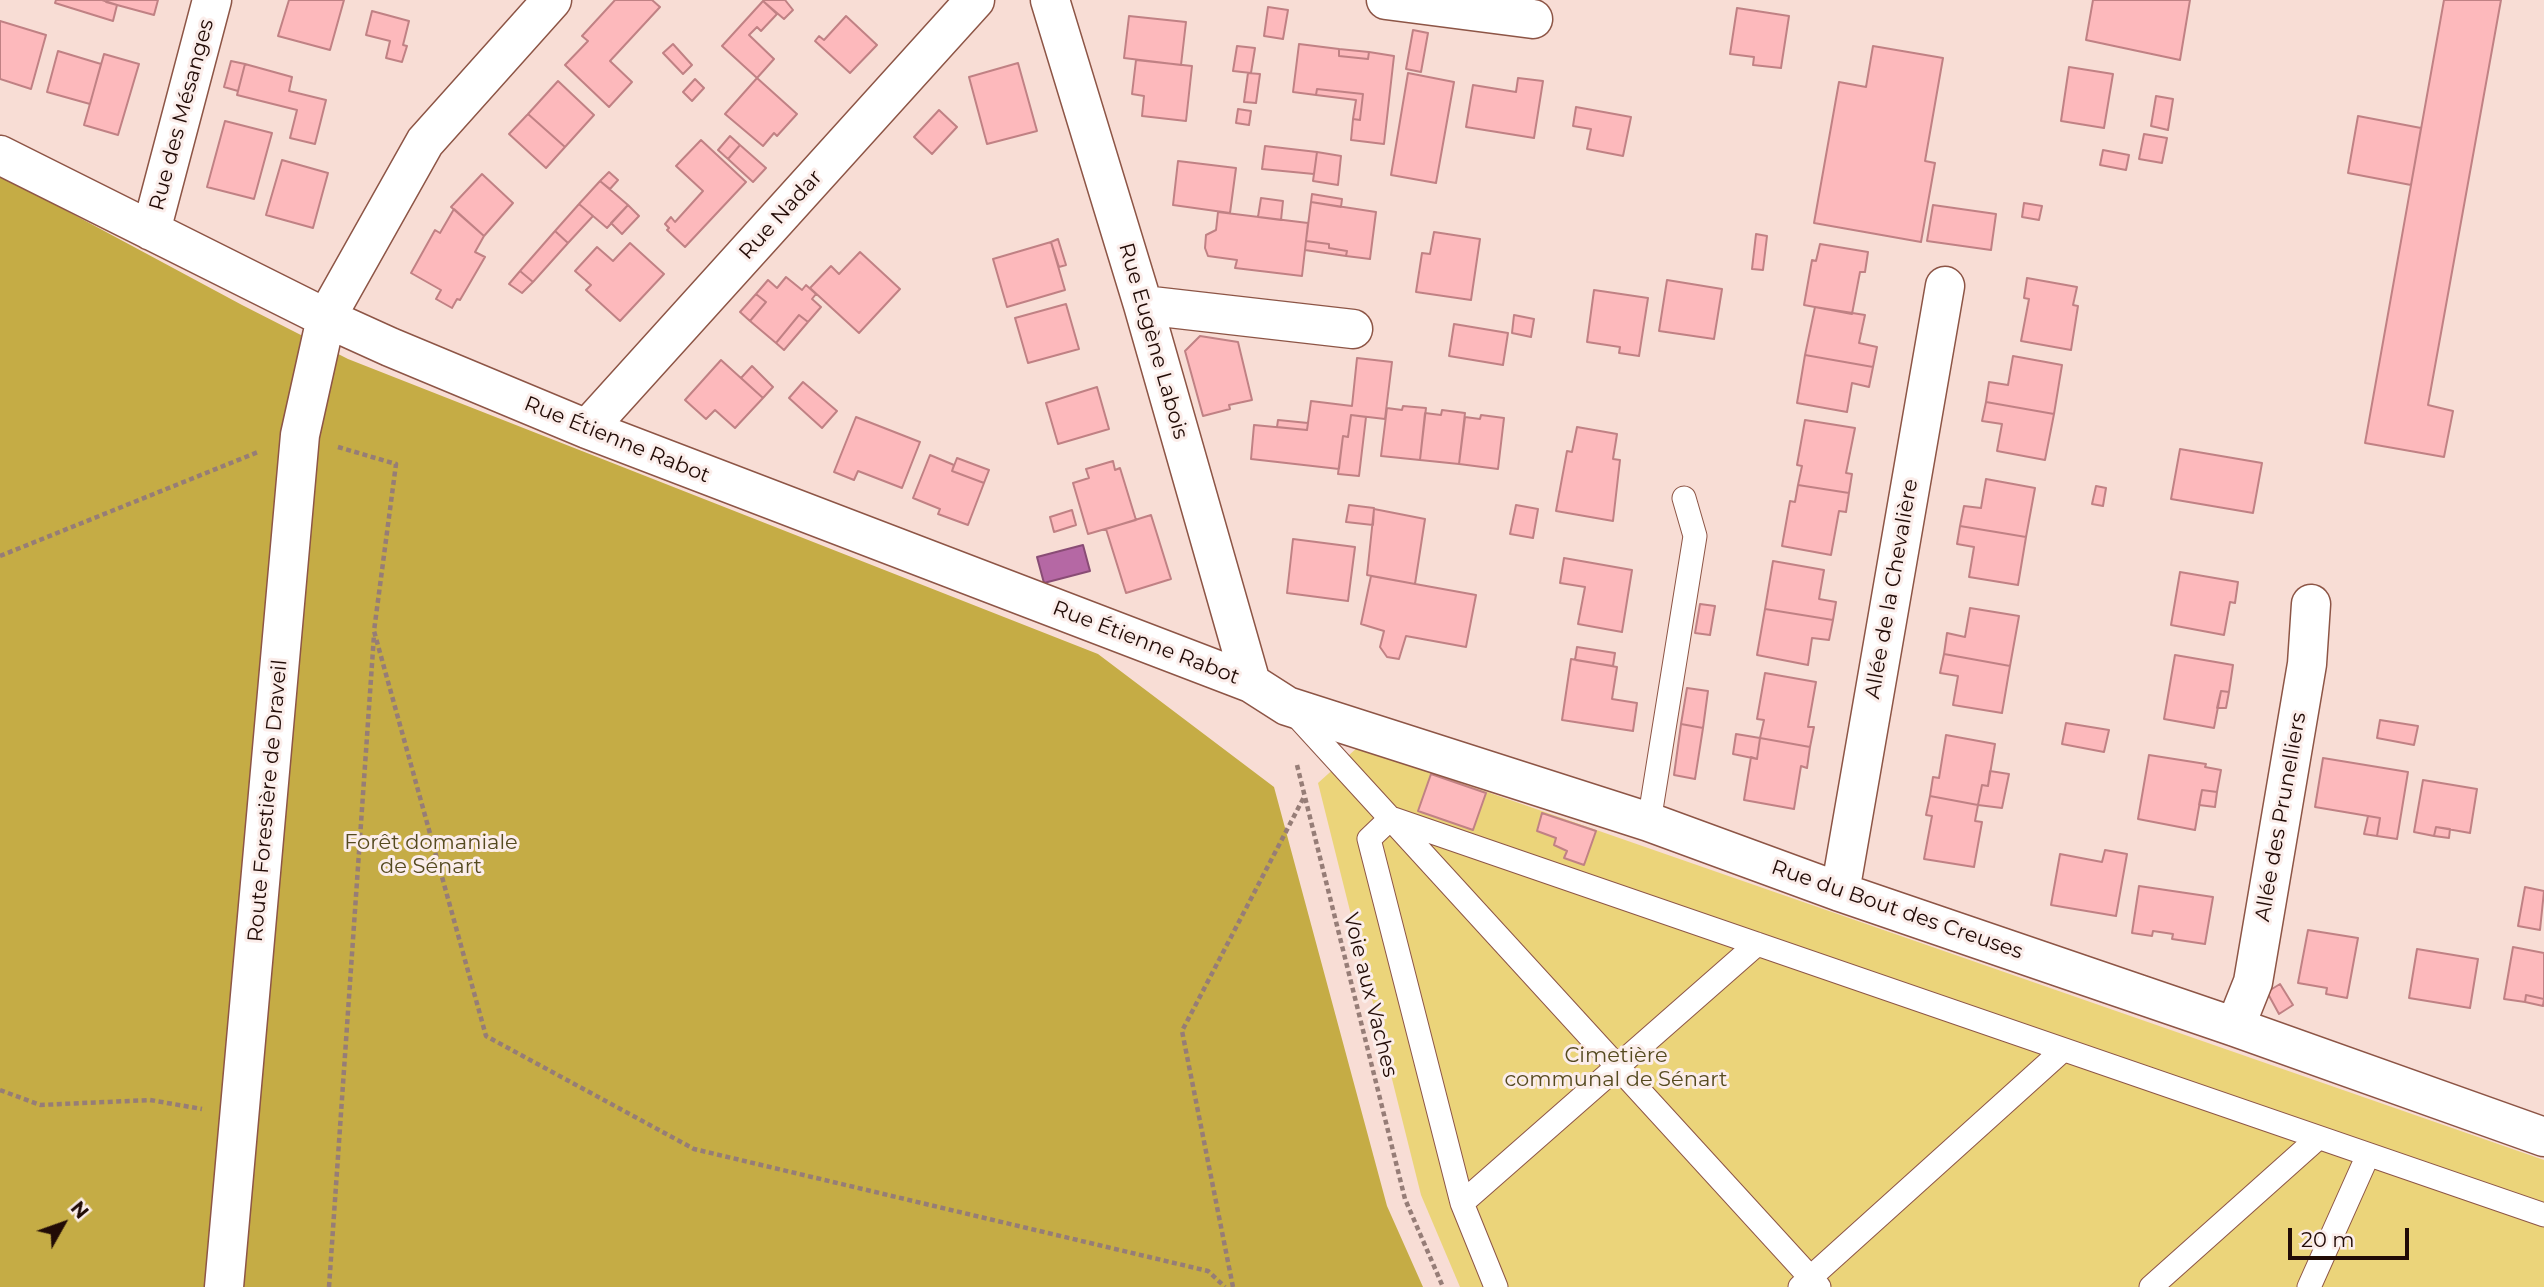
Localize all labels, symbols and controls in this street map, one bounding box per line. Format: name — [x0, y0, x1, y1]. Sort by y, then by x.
street label: Rue des Mésanges — [144, 17, 220, 213]
street label: Rue Nadar — [734, 165, 828, 265]
street label: Rue Eugène Labois — [1113, 240, 1193, 442]
street label: Rue Étienne Rabot — [520, 391, 714, 489]
street label: Allée de la Chevalière — [1860, 477, 1924, 701]
street label: Rue Étienne Rabot — [1049, 596, 1243, 690]
street label: Route Forestière de Draveil — [243, 659, 293, 943]
street label: Allée des Prunelliers — [2250, 710, 2312, 924]
park label: Forêt domaniale de Sénart — [344, 830, 518, 880]
street label: Rue du Bout des Creuses — [1768, 855, 2026, 965]
street label: Voie aux Vaches — [1337, 910, 1403, 1080]
park label: Cimetière communal de Sénart — [1504, 1043, 1728, 1093]
north arrow — [28, 1189, 98, 1259]
text: N — [66, 1197, 93, 1223]
scale bar — [2292, 1214, 2413, 1258]
text: 20 m — [2301, 1227, 2355, 1252]

